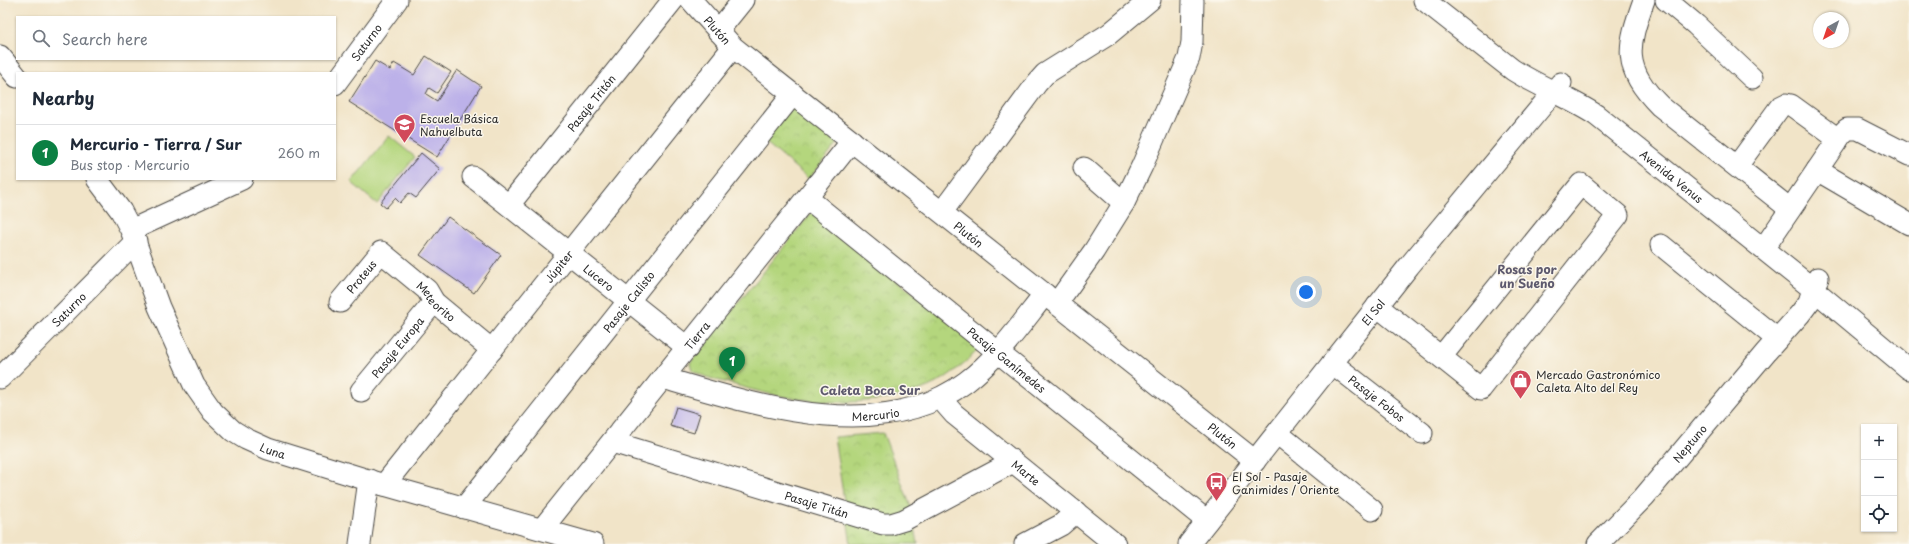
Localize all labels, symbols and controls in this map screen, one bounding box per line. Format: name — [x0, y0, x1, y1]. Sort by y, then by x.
street label: Plutón — [700, 12, 735, 48]
north arrow — [1813, 12, 1849, 48]
search box — [16, 16, 336, 60]
street label: Saturno — [346, 20, 385, 64]
icon: search — [30, 27, 52, 49]
text: Search here — [62, 27, 148, 50]
street label: Pasaje Tritón — [563, 70, 619, 135]
text: Nearby — [32, 85, 94, 111]
place label: Escuela Básica Nahuelbuta — [420, 110, 499, 140]
school or university icon: Escuela Básica Nahuelbuta — [391, 111, 417, 144]
text: Mercurio - Tierra / Sur — [70, 132, 242, 155]
text: 1 — [42, 143, 48, 162]
text: 260 m — [278, 143, 320, 162]
street label: Avenida Venus — [1637, 145, 1707, 207]
text: Bus stop · Mercurio — [70, 155, 190, 174]
street label: Plutón — [950, 217, 987, 251]
street label: Júpiter — [540, 245, 577, 286]
street label: Proteus — [342, 256, 380, 297]
street label: Lucero — [580, 260, 618, 295]
district label: Rosas por un Sueño — [1497, 260, 1558, 292]
street label: Pasaje Calisto — [598, 267, 658, 336]
street label: Meteorito — [413, 277, 460, 325]
your location — [1296, 282, 1316, 302]
street label: Saturno — [47, 288, 89, 330]
street label: El Sol — [1357, 295, 1388, 329]
street label: Pasaje Europa — [367, 312, 428, 381]
street label: Tierra — [680, 317, 714, 353]
street label: Pasaje Ganímedes — [964, 322, 1050, 396]
pin: 1 — [719, 347, 745, 380]
place label: Mercado Gastronómico Caleta Alto del Rey — [1536, 366, 1660, 396]
shop icon: Mercado Gastronómico Caleta Alto del Rey — [1507, 367, 1533, 400]
street label: Pasaje Fobos — [1345, 371, 1409, 425]
district label: Caleta Boca Sur — [820, 381, 921, 399]
street label: Mercurio — [851, 403, 901, 425]
street label: Plutón — [1204, 418, 1241, 452]
street label: Neptuno — [1668, 421, 1710, 466]
map controls — [1861, 424, 1897, 532]
button: + — [1861, 424, 1897, 460]
street label: Luna — [257, 438, 288, 463]
street label: Marte — [1008, 455, 1044, 489]
button: − — [1861, 460, 1897, 496]
place label: El Sol - Pasaje Ganimides / Oriente — [1232, 468, 1339, 498]
bus stop icon: El Sol - Pasaje Ganimides / Oriente — [1203, 469, 1229, 502]
street label: Pasaje Titán — [783, 486, 851, 522]
button: locate — [1861, 496, 1897, 532]

